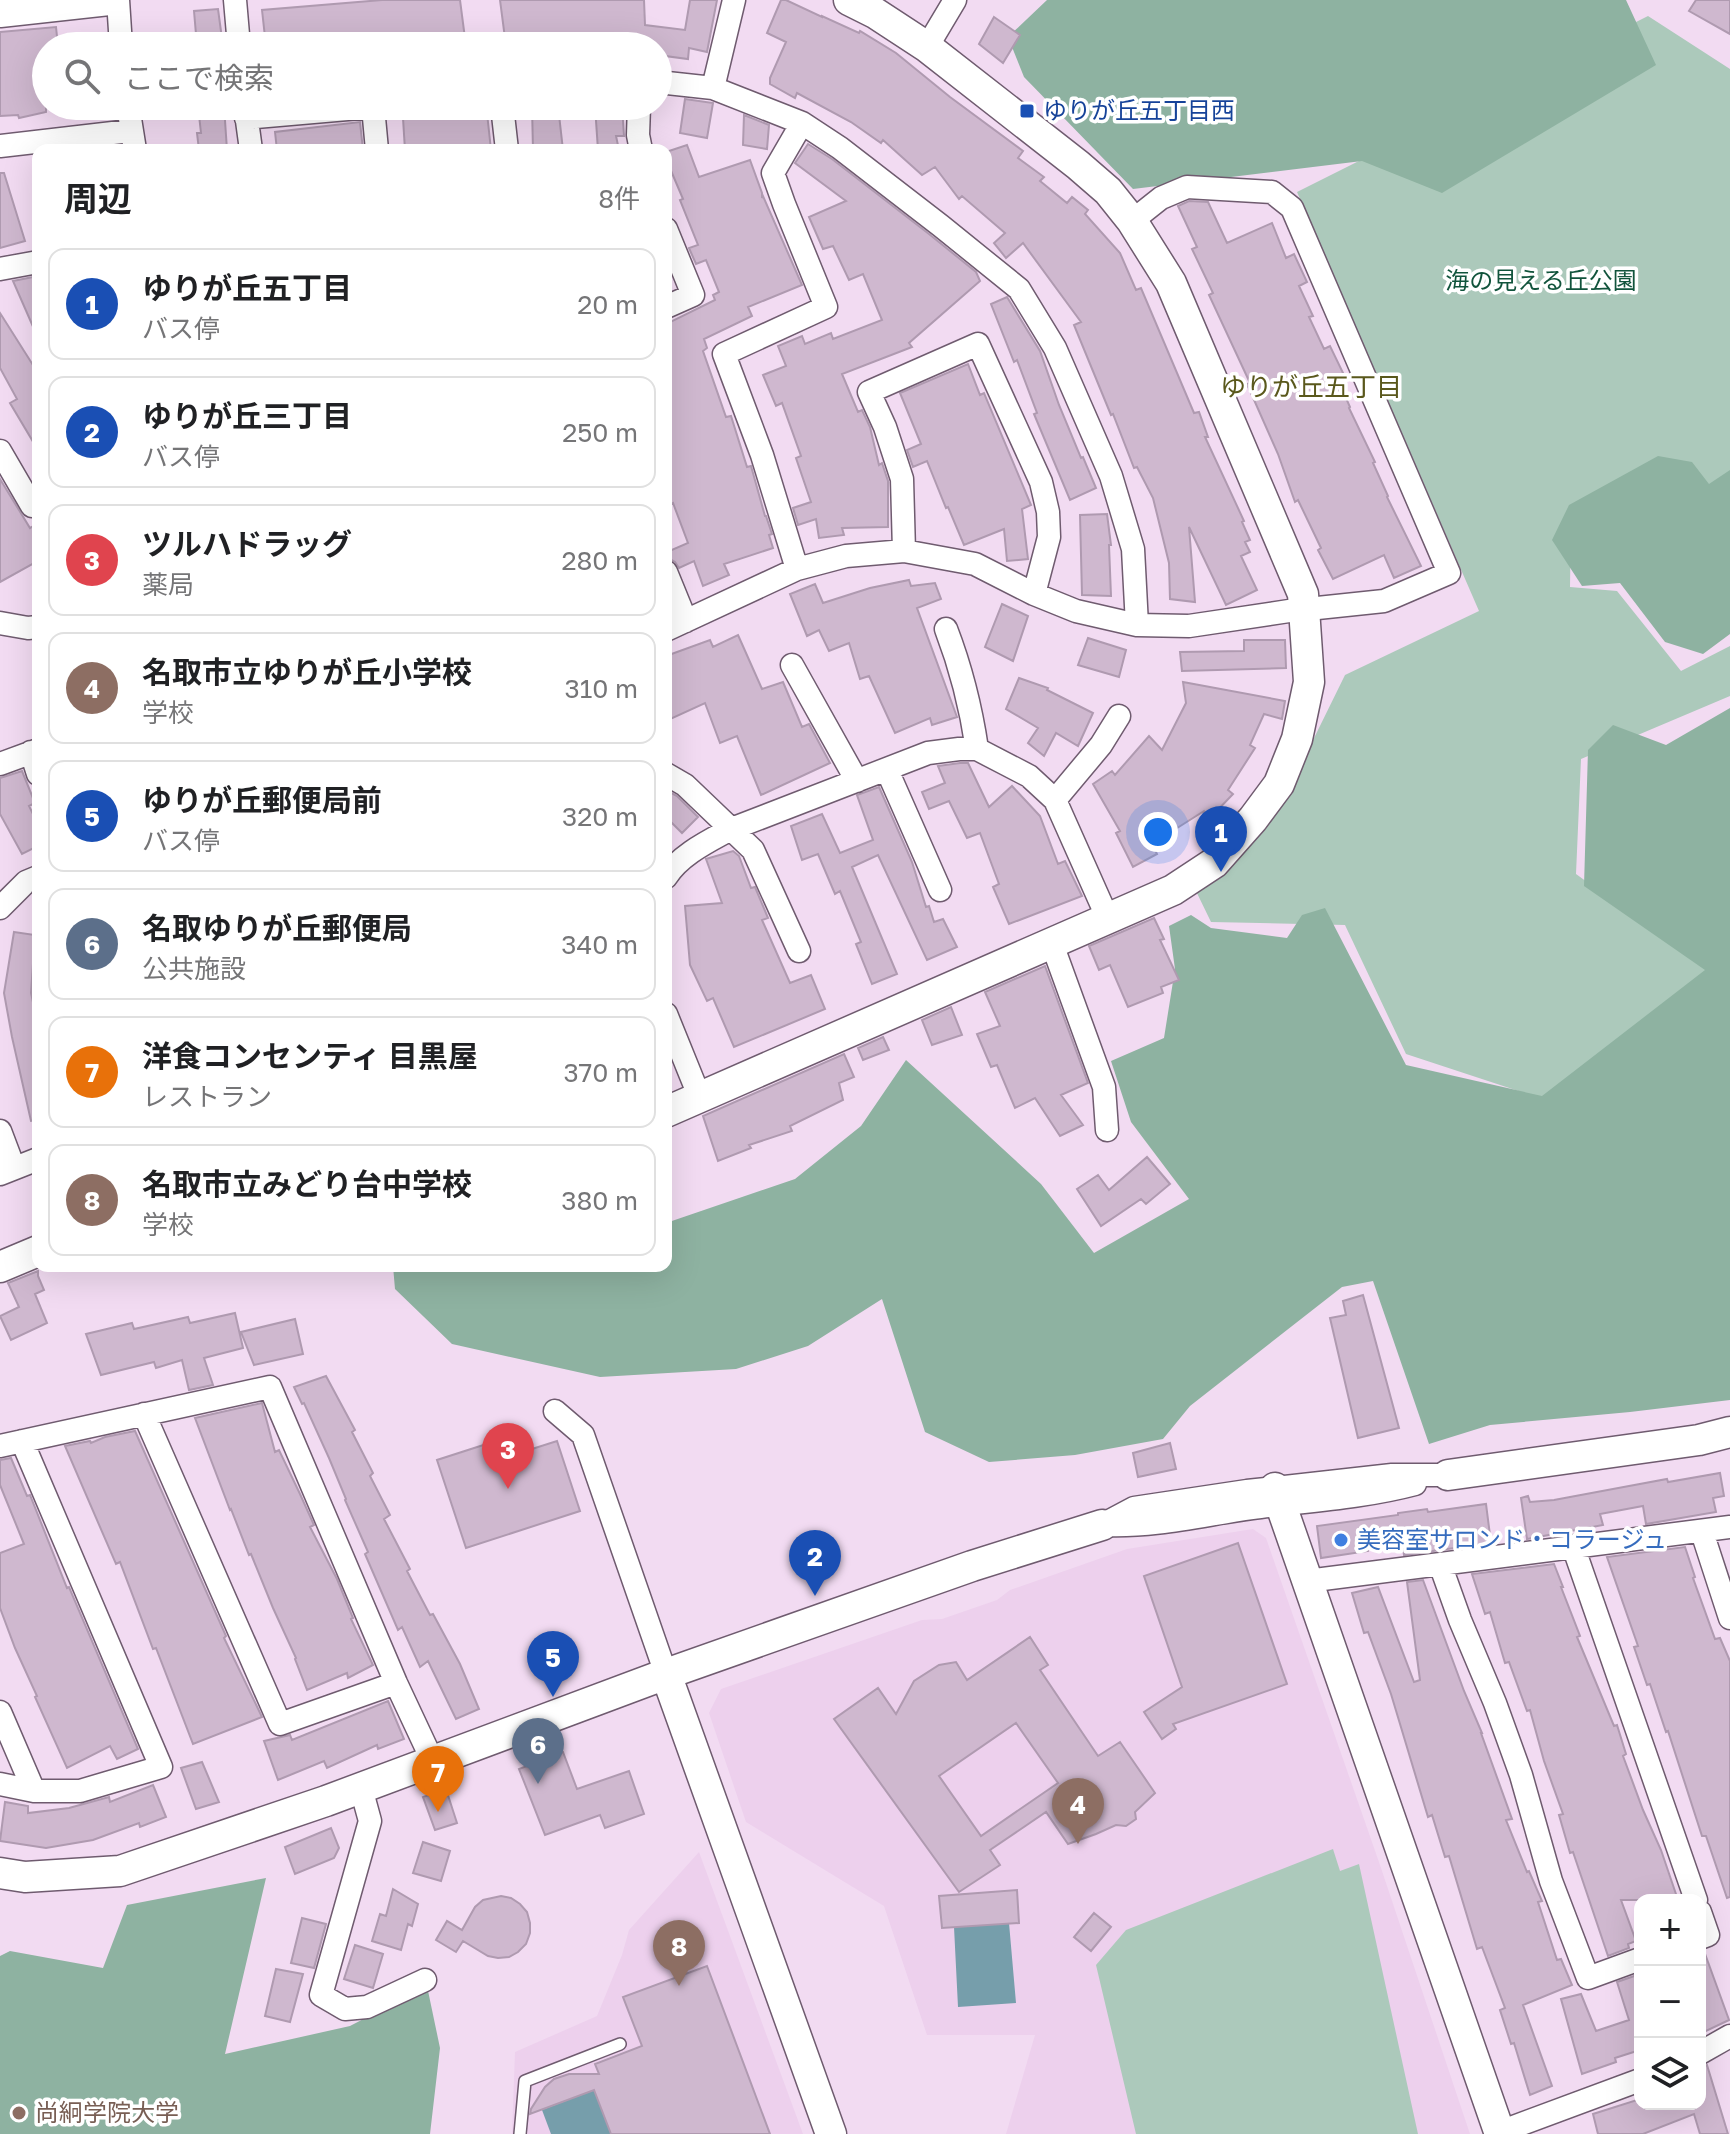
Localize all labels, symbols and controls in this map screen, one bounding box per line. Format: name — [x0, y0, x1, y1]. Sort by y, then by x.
search box — [32, 32, 672, 120]
icon: search — [60, 54, 104, 98]
text: ここで検索 — [124, 60, 274, 96]
place label: ゆりが丘五丁目西 — [1043, 95, 1235, 124]
marker: ゆりが丘五丁目西 — [1018, 102, 1036, 120]
text: 周辺 — [64, 178, 132, 218]
text: 8件 — [598, 183, 640, 214]
park label: 海の見える丘公園 — [1445, 265, 1637, 294]
text: ゆりが丘五丁目 — [142, 270, 352, 306]
text: 1 — [85, 289, 99, 320]
text: 20 m — [577, 289, 638, 320]
text: バス停 — [142, 313, 220, 344]
district label: ゆりが丘五丁目 — [1220, 371, 1402, 402]
text: ゆりが丘三丁目 — [142, 398, 352, 434]
text: 2 — [84, 417, 100, 448]
text: 250 m — [562, 417, 638, 448]
text: バス停 — [142, 441, 220, 472]
text: ツルハドラッグ — [142, 526, 352, 562]
text: 3 — [84, 545, 100, 576]
text: 280 m — [561, 545, 638, 576]
text: 薬局 — [142, 569, 194, 600]
text: 名取市立ゆりが丘小学校 — [142, 654, 472, 690]
text: 4 — [84, 673, 100, 704]
text: 310 m — [565, 673, 638, 704]
text: 学校 — [142, 697, 194, 728]
text: ゆりが丘郵便局前 — [142, 782, 382, 818]
text: 5 — [84, 801, 100, 832]
text: 320 m — [562, 801, 638, 832]
pin: 1 — [1195, 806, 1247, 872]
your location — [1138, 812, 1178, 852]
text: バス停 — [142, 825, 220, 856]
text: 名取ゆりが丘郵便局 — [142, 910, 412, 946]
text: 6 — [84, 929, 100, 960]
text: 340 m — [561, 929, 638, 960]
text: 公共施設 — [142, 953, 246, 984]
text: 洋食コンセンティ 目黒屋 — [142, 1038, 478, 1074]
text: 7 — [85, 1057, 99, 1088]
text: 370 m — [563, 1057, 638, 1088]
text: レストラン — [142, 1081, 272, 1112]
text: 名取市立みどり台中学校 — [142, 1166, 472, 1202]
text: 8 — [84, 1185, 100, 1216]
text: 380 m — [561, 1185, 638, 1216]
text: 学校 — [142, 1209, 194, 1240]
pin: 3 — [482, 1423, 534, 1489]
place label: 美容室サロンド・コラージュ — [1357, 1524, 1667, 1553]
pin: 2 — [789, 1530, 841, 1596]
marker: 美容室サロンド・コラージュ — [1332, 1531, 1350, 1549]
pin: 5 — [527, 1631, 579, 1697]
pin: 6 — [512, 1718, 564, 1784]
pin: 7 — [412, 1746, 464, 1812]
pin: 4 — [1052, 1778, 1104, 1844]
map controls — [1634, 1894, 1706, 2110]
button: + — [1634, 1894, 1706, 1966]
pin: 8 — [653, 1920, 705, 1986]
button: − — [1634, 1966, 1706, 2038]
button: layers — [1634, 2038, 1706, 2110]
place label: 尚絅学院大学 — [35, 2097, 179, 2126]
marker: 尚絅学院大学 — [10, 2104, 28, 2122]

